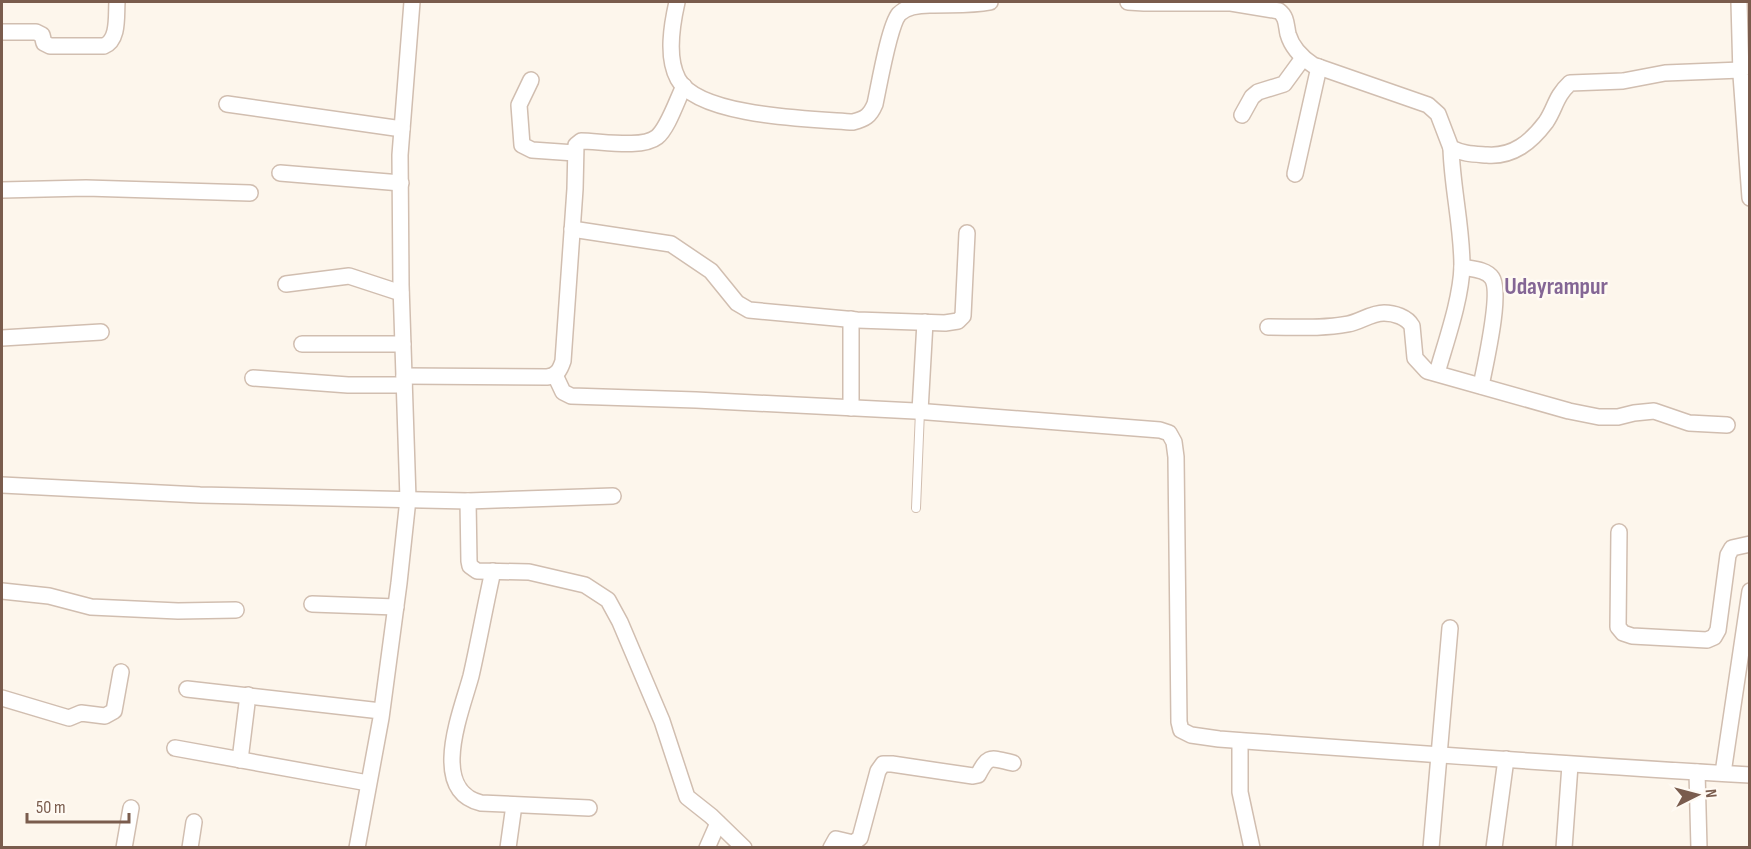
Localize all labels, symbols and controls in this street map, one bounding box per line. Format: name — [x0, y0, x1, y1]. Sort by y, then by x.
district label: Udayrampur — [1504, 272, 1608, 301]
north arrow — [1667, 765, 1727, 825]
scale bar — [27, 786, 129, 824]
text: N — [1701, 788, 1720, 799]
text: 50 m — [36, 797, 66, 818]

